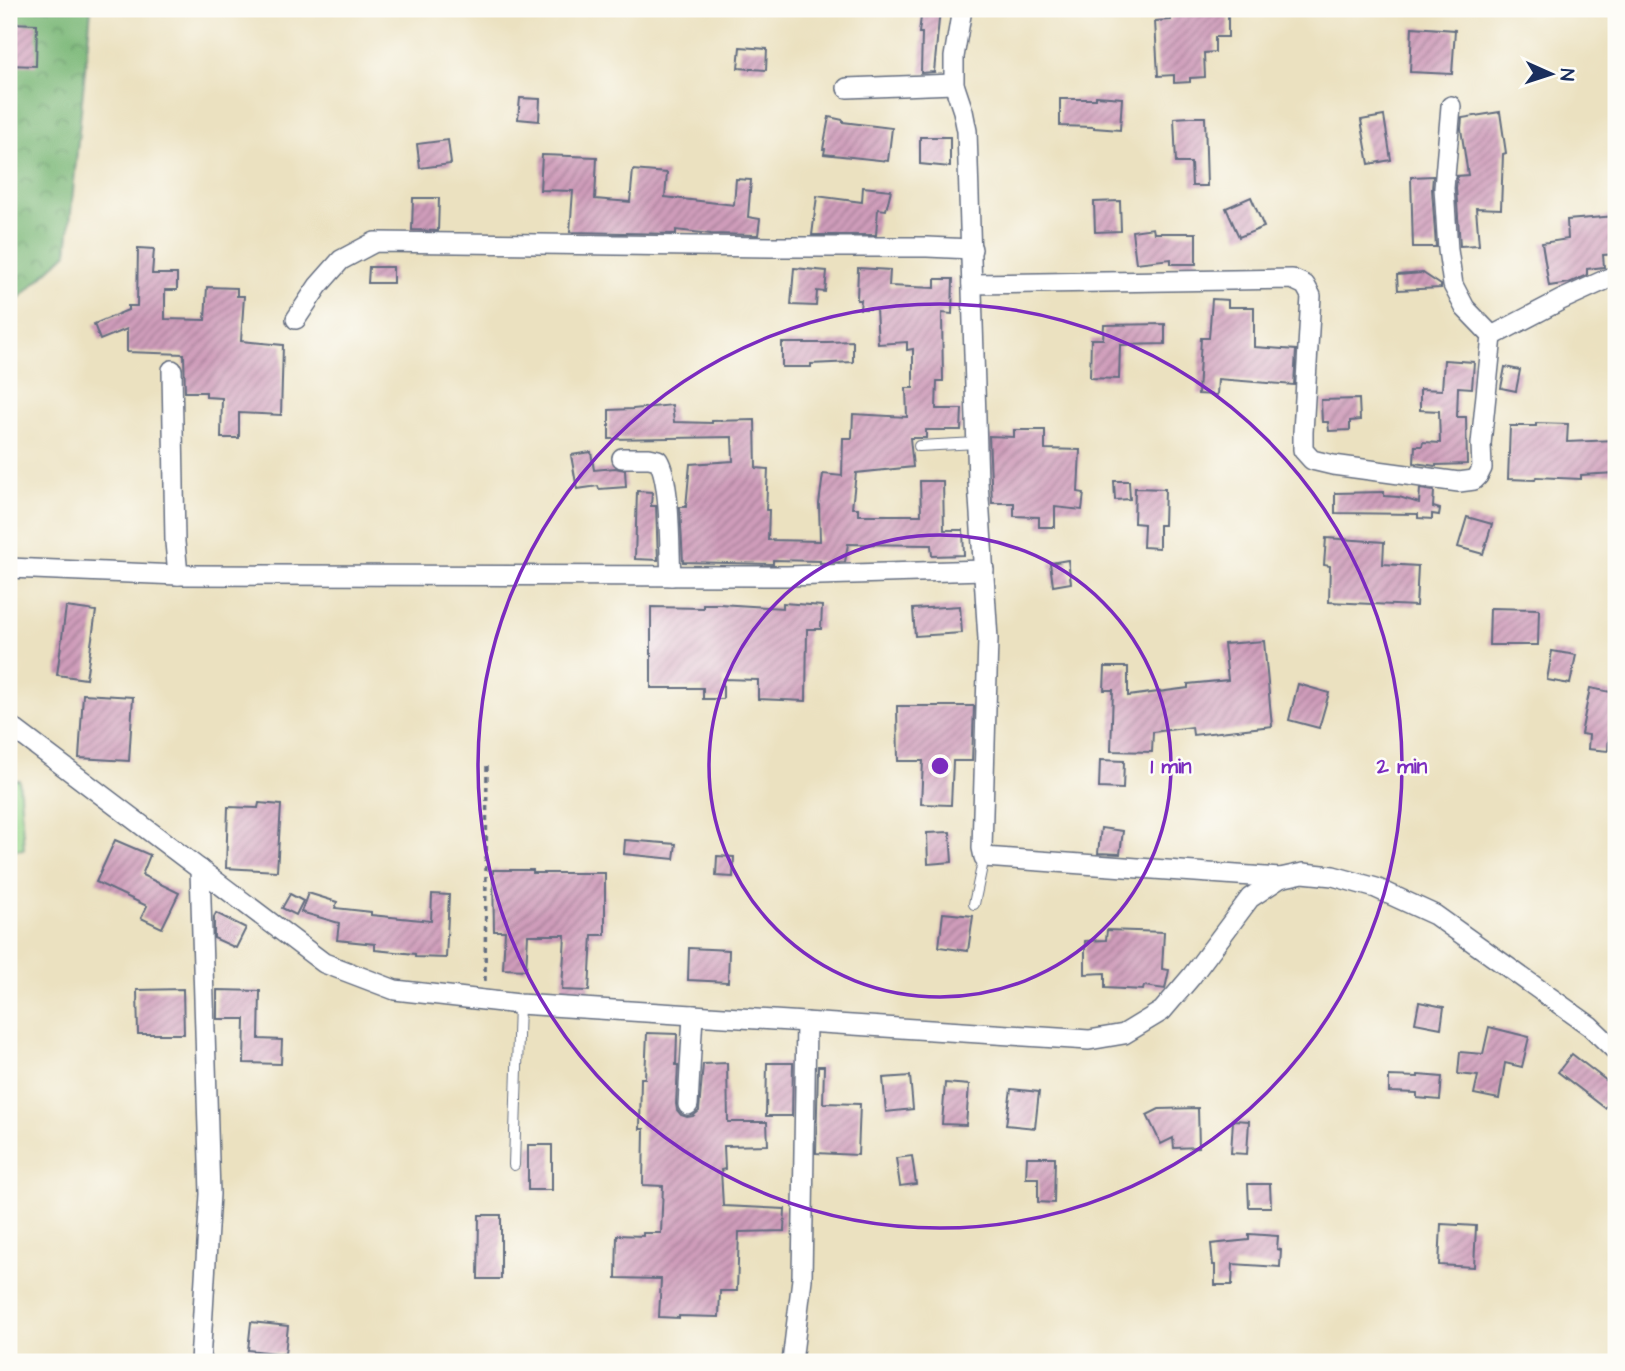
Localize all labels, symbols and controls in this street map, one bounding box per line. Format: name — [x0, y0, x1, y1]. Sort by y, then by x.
north arrow — [1516, 38, 1586, 108]
text: N — [1553, 68, 1580, 82]
text: 1 min — [1150, 752, 1192, 781]
text: 2 min — [1376, 752, 1428, 781]
centre of rings — [928, 754, 952, 778]

